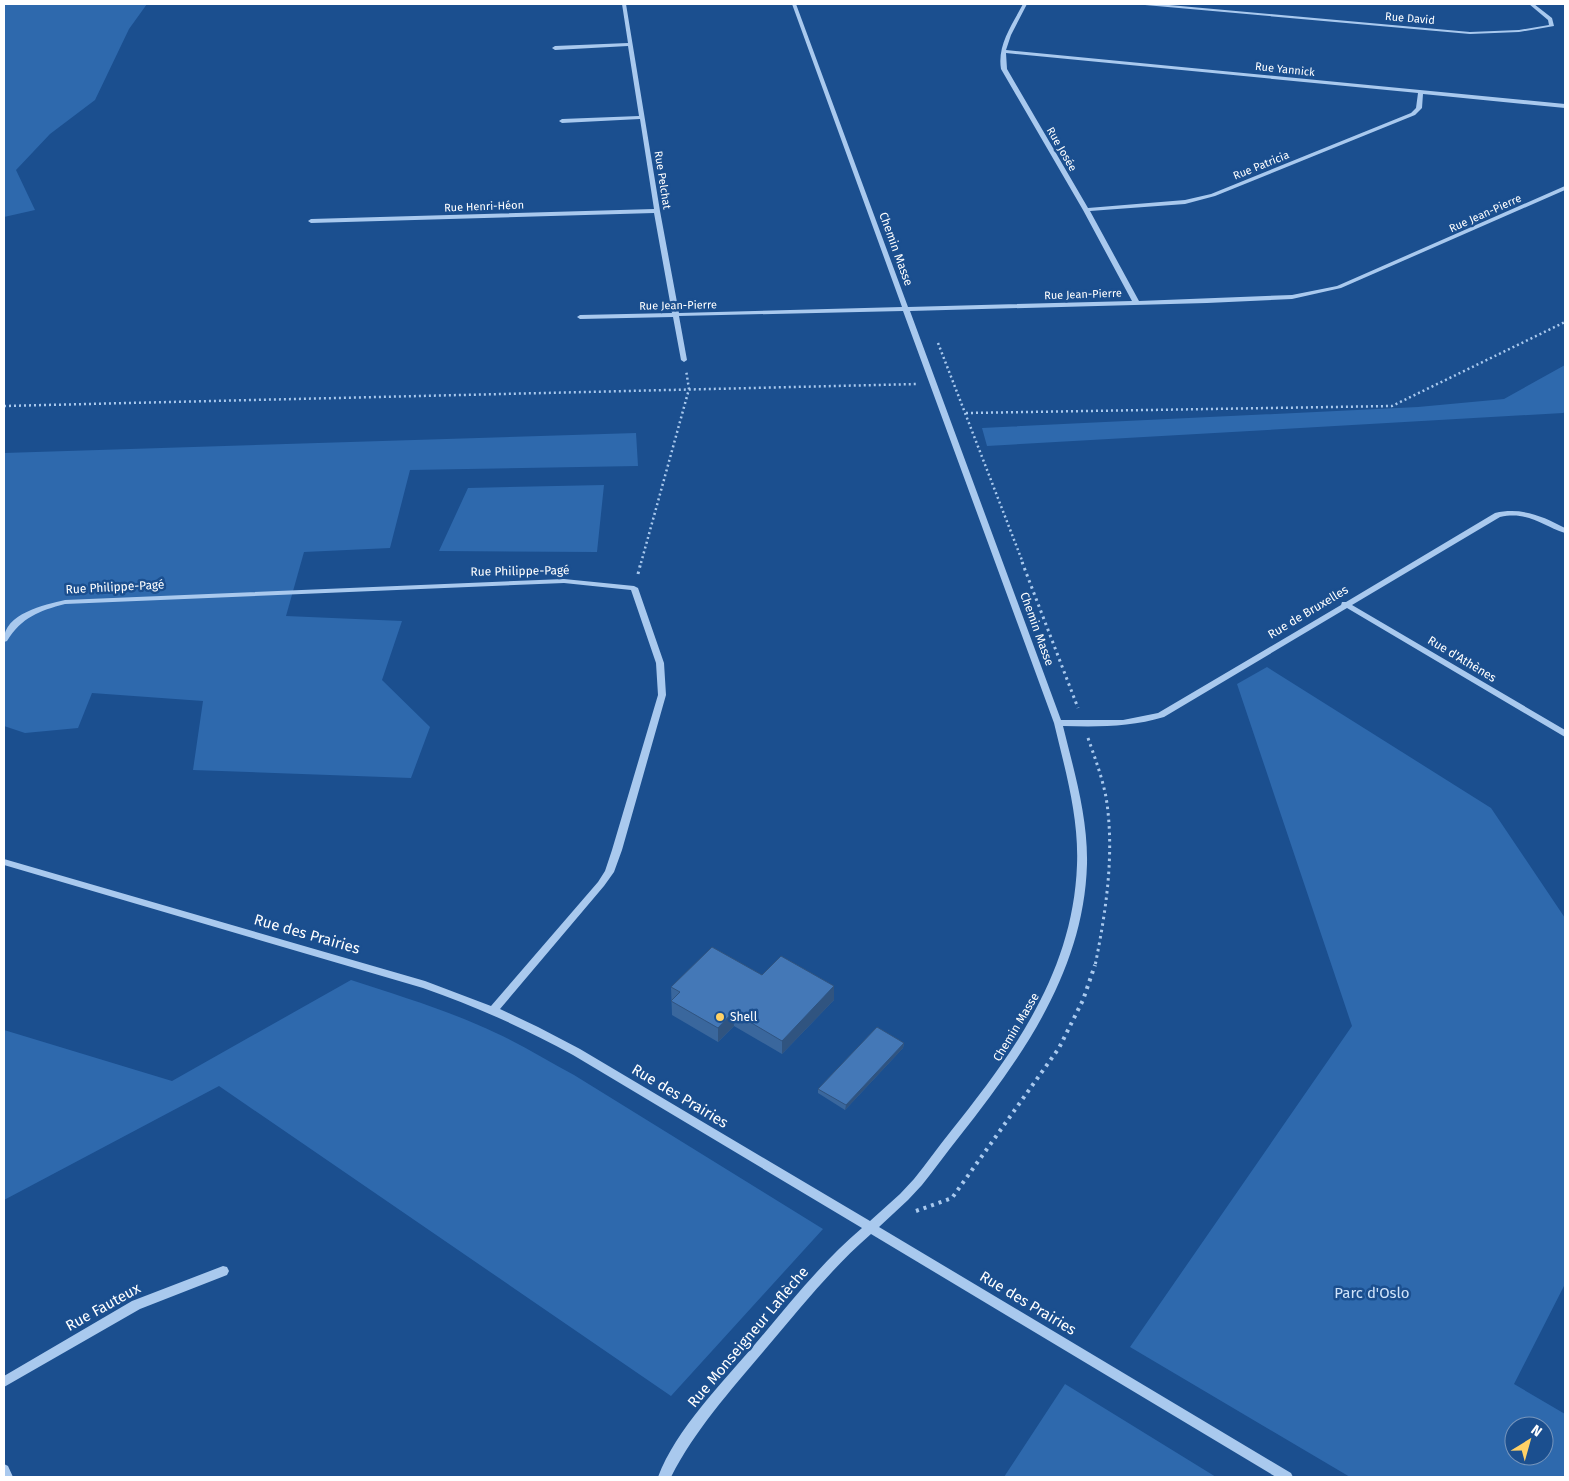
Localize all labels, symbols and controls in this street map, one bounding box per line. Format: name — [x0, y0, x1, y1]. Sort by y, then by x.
street label: Rue David — [1385, 10, 1435, 27]
street label: Rue Yannick — [1254, 60, 1316, 79]
street label: Rue Josée — [1044, 125, 1079, 174]
street label: Rue Patricia — [1231, 148, 1291, 183]
street label: Rue Pelchat — [651, 150, 674, 210]
street label: Rue Jean-Pierre — [1447, 192, 1523, 235]
street label: Rue Henri-Héon — [444, 199, 524, 214]
street label: Chemin Masse — [876, 210, 916, 288]
street label: Rue Jean-Pierre — [1044, 287, 1122, 302]
street label: Rue Jean-Pierre — [639, 298, 717, 313]
street label: Rue Philippe-Pagé — [470, 563, 570, 579]
street label: Rue Philippe-Pagé — [65, 577, 165, 597]
street label: Rue de Bruxelles — [1265, 582, 1351, 641]
street label: Chemin Masse — [1017, 590, 1057, 668]
street label: Rue d'Athènes — [1425, 633, 1499, 685]
street label: Rue des Prairies — [252, 910, 362, 958]
street label: Chemin Masse — [990, 990, 1042, 1064]
place label: Shell — [730, 1010, 758, 1024]
marker: Shell — [714, 1011, 726, 1023]
street label: Rue des Prairies — [628, 1060, 732, 1132]
street label: Rue Monseigneur Laflèche — [684, 1263, 812, 1411]
street label: Rue des Prairies — [976, 1267, 1080, 1339]
street label: Rue Fauteux — [62, 1279, 144, 1335]
park label: Parc d'Oslo — [1334, 1284, 1410, 1302]
north arrow — [1504, 1416, 1554, 1466]
text: N — [1528, 1421, 1545, 1441]

